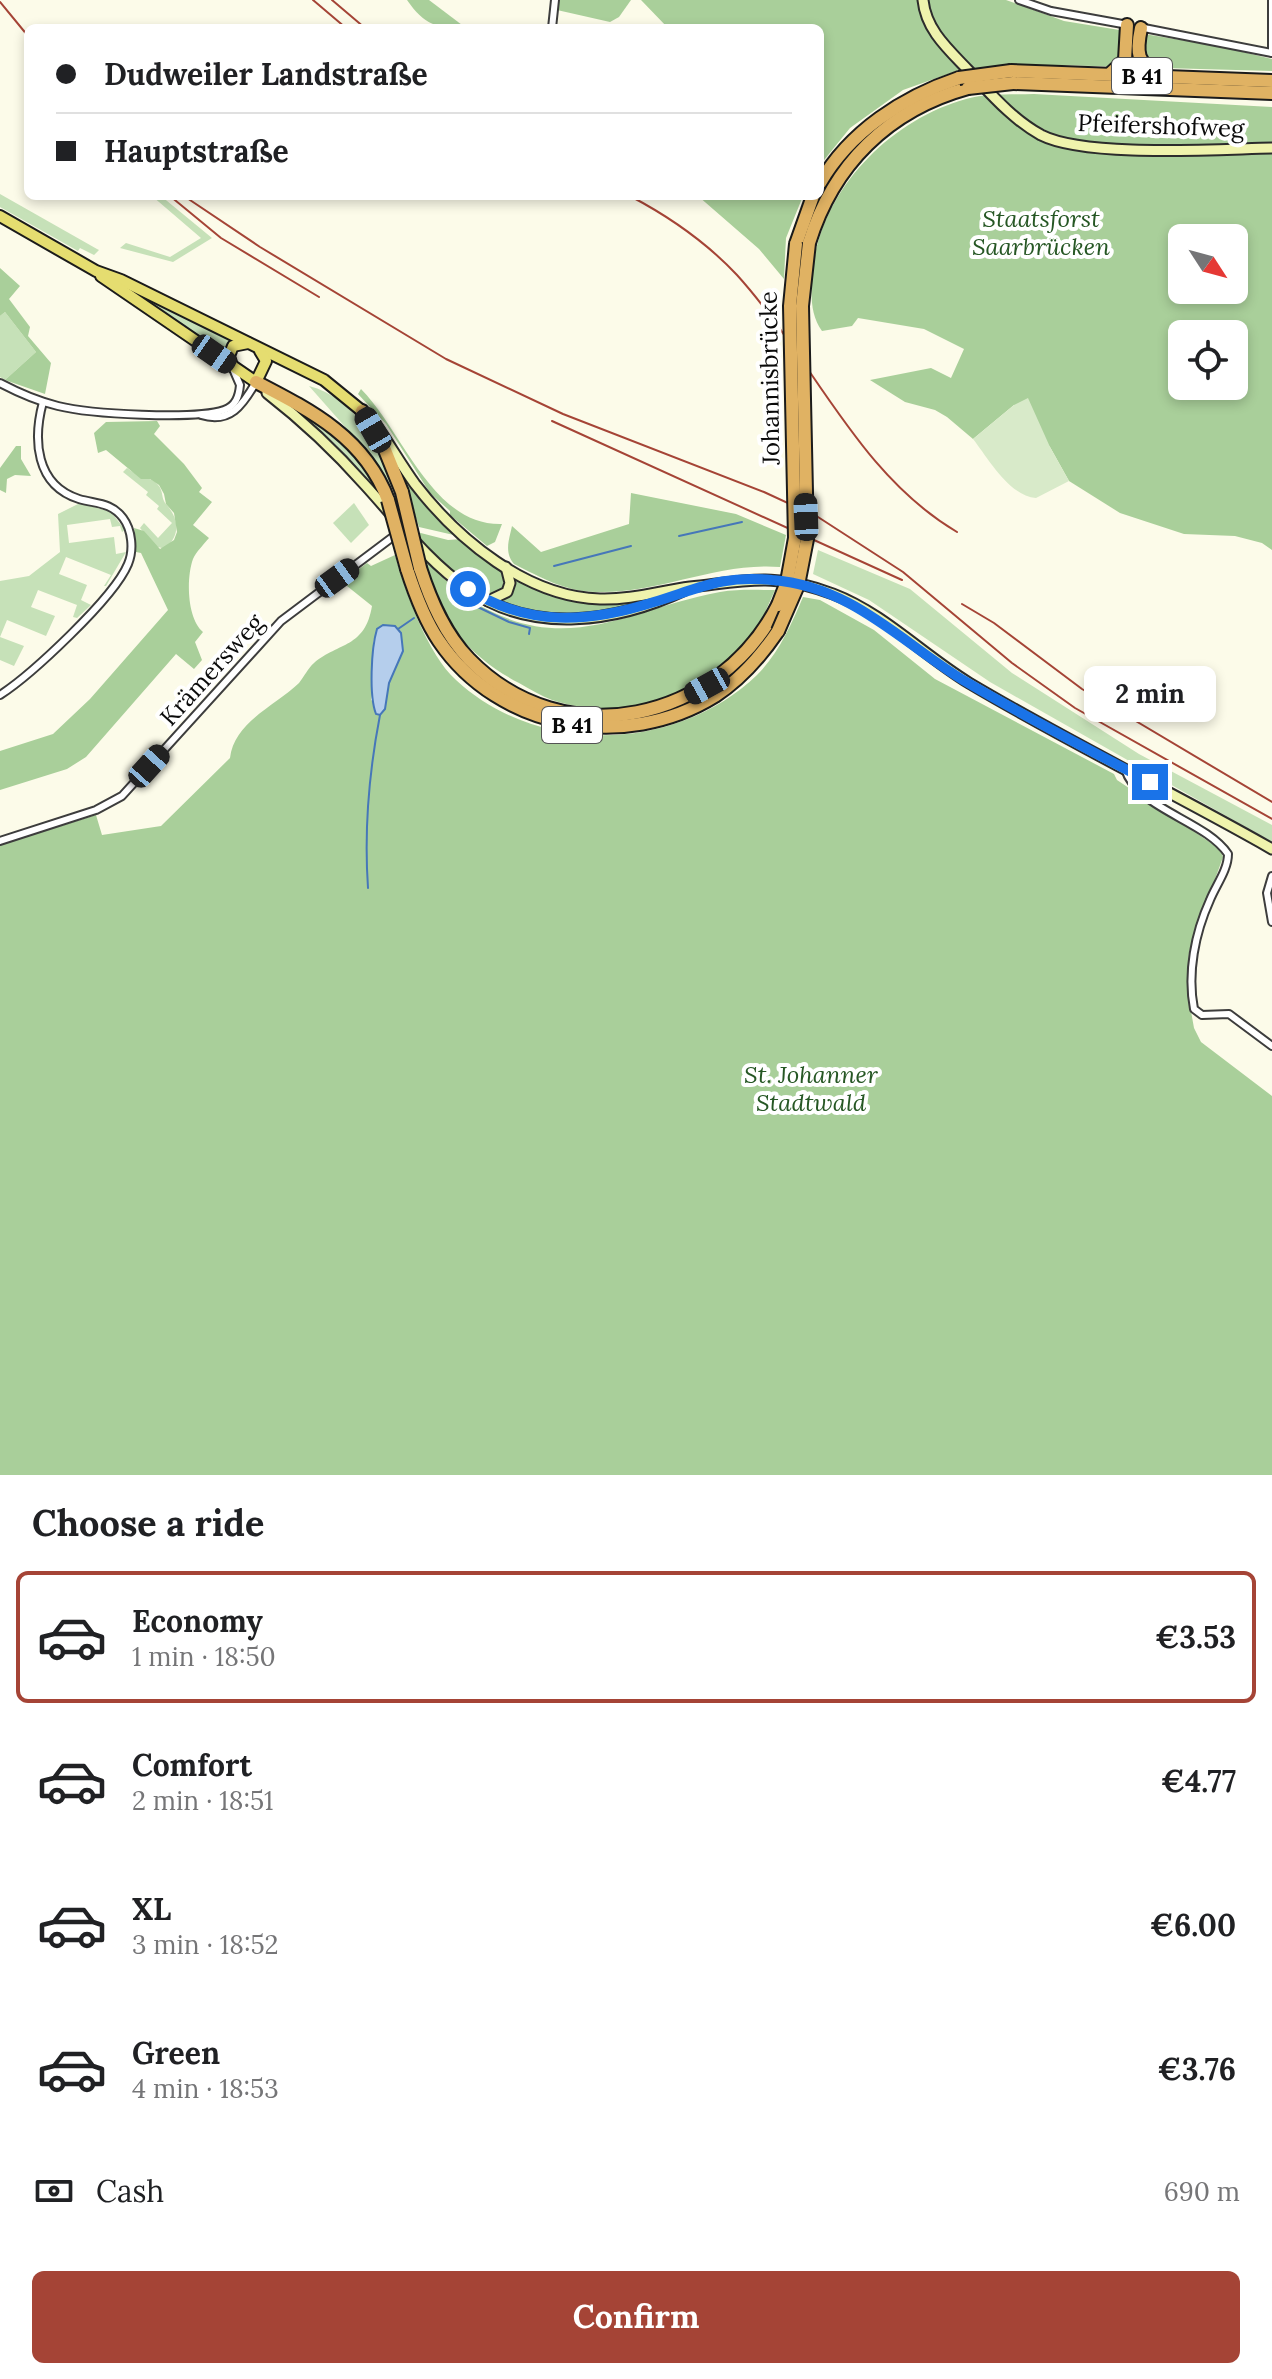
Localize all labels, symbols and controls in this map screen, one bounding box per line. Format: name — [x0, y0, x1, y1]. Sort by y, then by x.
text: Dudweiler Landstraße — [104, 55, 428, 93]
road number: B 41 — [1112, 58, 1172, 94]
street label: Pfeifershofweg — [1077, 107, 1246, 144]
text: Hauptstraße — [104, 132, 289, 170]
park label: Staatsforst Saarbrücken — [972, 203, 1110, 262]
north arrow — [1168, 224, 1248, 304]
map controls — [1168, 224, 1248, 400]
street label: Johannisbrücke — [752, 291, 787, 466]
button: locate — [1168, 320, 1248, 400]
car — [187, 330, 241, 378]
car — [351, 403, 395, 457]
car — [793, 493, 819, 541]
car — [311, 554, 363, 602]
route start — [450, 571, 486, 607]
street label: Krämersweg — [153, 607, 271, 732]
car — [680, 664, 734, 708]
callout: 2 min — [1084, 666, 1216, 722]
text: 2 min — [1115, 677, 1185, 710]
road number: B 41 — [542, 707, 602, 743]
car — [124, 740, 174, 792]
route end — [1132, 764, 1168, 800]
park label: St. Johanner Stadtwald — [744, 1059, 878, 1118]
text: Choose a ride — [32, 1500, 264, 1546]
icon: car — [36, 1601, 108, 1673]
text: Economy — [132, 1602, 263, 1640]
text: €3.53 — [1155, 1618, 1236, 1656]
text: 1 min · 18:50 — [132, 1640, 276, 1673]
icon: car — [36, 1745, 108, 1817]
text: Comfort — [132, 1746, 252, 1784]
text: €4.77 — [1161, 1762, 1236, 1800]
text: 2 min · 18:51 — [132, 1784, 274, 1817]
icon: car — [36, 1889, 108, 1961]
text: XL — [132, 1890, 171, 1928]
text: €6.00 — [1150, 1906, 1236, 1944]
text: 3 min · 18:52 — [132, 1928, 279, 1961]
icon: car — [36, 2033, 108, 2105]
text: Green — [132, 2034, 220, 2072]
text: €3.76 — [1157, 2050, 1236, 2088]
text: 4 min · 18:53 — [132, 2072, 279, 2105]
icon: cash — [32, 2169, 76, 2213]
text: Cash — [96, 2172, 164, 2210]
text: 690 m — [1164, 2175, 1240, 2208]
button: Confirm — [32, 2271, 1240, 2363]

